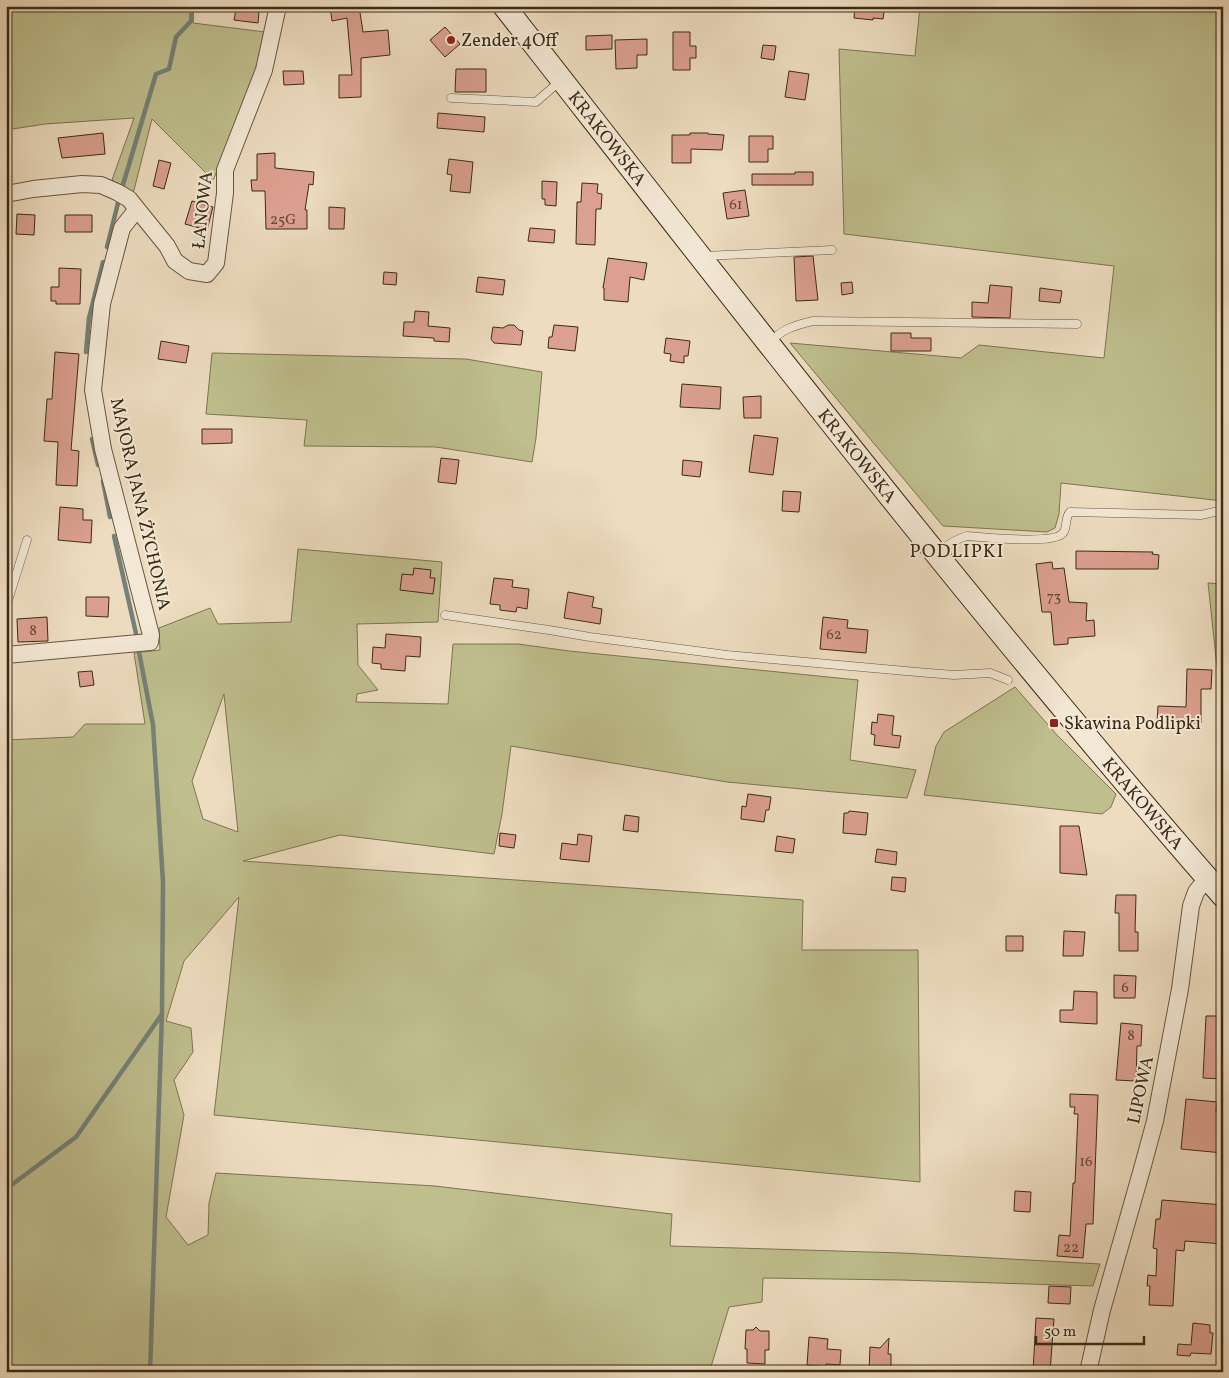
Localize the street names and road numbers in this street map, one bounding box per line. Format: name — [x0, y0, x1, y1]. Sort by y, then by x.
street label: KRAKOWSKA — [561, 86, 652, 192]
street label: ŁANOWA — [187, 170, 220, 250]
street label: MAJORA JANA ŻYCHONIA — [103, 396, 176, 613]
street label: KRAKOWSKA — [811, 404, 902, 509]
street label: KRAKOWSKA — [1095, 753, 1189, 856]
street label: LIPOWA — [1122, 1054, 1161, 1127]

